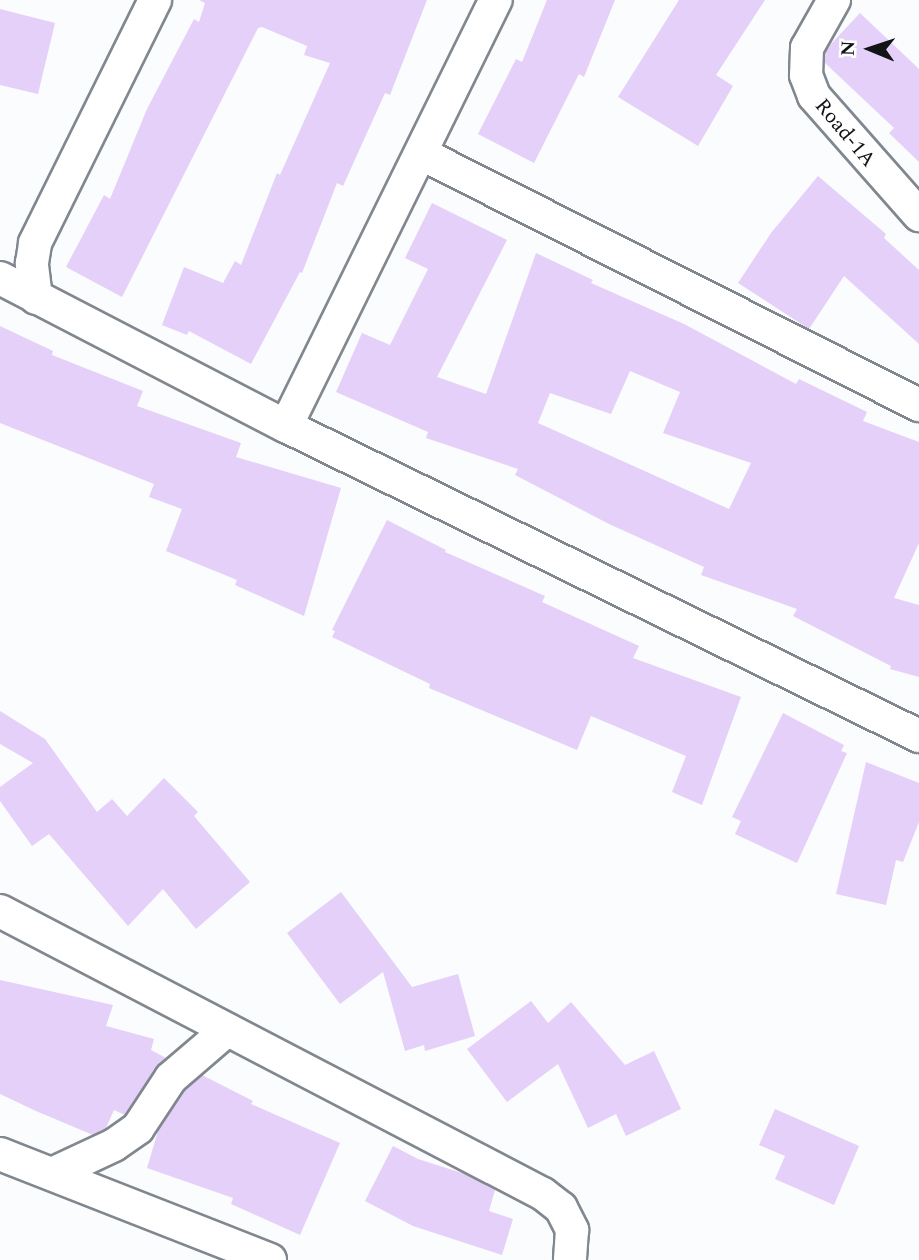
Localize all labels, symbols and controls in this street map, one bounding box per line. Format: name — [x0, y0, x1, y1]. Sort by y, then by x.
north arrow — [835, 14, 905, 84]
text: N — [834, 40, 863, 57]
street label: Road-1A — [809, 94, 881, 172]

